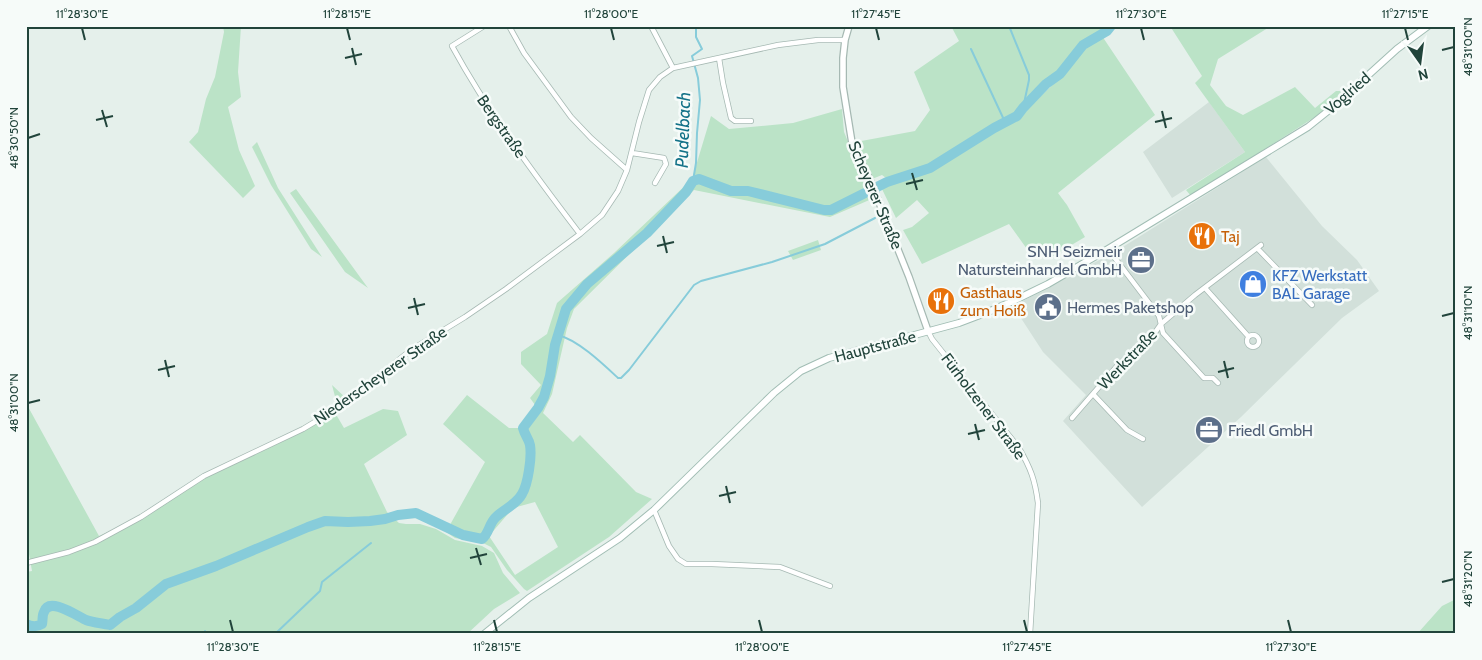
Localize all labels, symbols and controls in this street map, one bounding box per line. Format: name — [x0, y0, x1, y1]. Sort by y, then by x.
text: 11°28'30"E — [56, 6, 109, 21]
text: 11°28'15"E — [323, 6, 371, 21]
text: 11°28'00"E — [584, 6, 638, 21]
text: 11°27'45"E — [851, 6, 901, 21]
text: 11°27'30"E — [1115, 6, 1167, 21]
text: 11°27'15"E — [1382, 6, 1429, 21]
text: 48°31'00"N — [1460, 17, 1475, 77]
north arrow — [1394, 38, 1444, 88]
text: N — [1416, 65, 1430, 85]
street label: Voglried — [1320, 68, 1374, 119]
street label: Bergstraße — [473, 91, 530, 161]
water label: Pudelbach — [671, 92, 695, 168]
text: 48°30'50"N — [6, 107, 21, 169]
street label: Scheyerer Straße — [844, 138, 907, 252]
restaurant icon: Taj — [1187, 221, 1217, 251]
place label: Taj — [1221, 227, 1240, 246]
place label: SNH Seizmeir Natursteinhandel GmbH — [958, 242, 1123, 279]
office icon: SNH Seizmeir Natursteinhandel GmbH — [1126, 245, 1156, 275]
place label: KFZ Werkstatt BAL Garage — [1272, 266, 1368, 303]
shop icon: KFZ Werkstatt BAL Garage — [1238, 269, 1268, 299]
place label: Gasthaus zum Hoiß — [960, 283, 1026, 320]
restaurant icon: Gasthaus zum Hoiß — [926, 286, 956, 316]
text: 48°31'10"N — [1460, 286, 1475, 340]
public building icon: Hermes Paketshop — [1033, 292, 1063, 322]
place label: Hermes Paketshop — [1067, 298, 1194, 317]
street label: Niederscheyerer Straße — [310, 322, 450, 428]
street label: Werkstraße — [1094, 325, 1161, 394]
street label: Hauptstraße — [832, 327, 918, 366]
street label: Fürholzener Straße — [937, 349, 1030, 463]
text: 48°31'00"N — [6, 373, 21, 433]
office icon: Friedl GmbH — [1194, 415, 1224, 445]
place label: Friedl GmbH — [1228, 421, 1313, 440]
text: 48°31'20"N — [1460, 550, 1475, 608]
text: 11°28'30"E — [207, 639, 260, 654]
text: 11°28'15"E — [473, 639, 521, 654]
text: 11°28'00"E — [735, 639, 789, 654]
text: 11°27'45"E — [1002, 639, 1052, 654]
text: 11°27'30"E — [1265, 639, 1317, 654]

